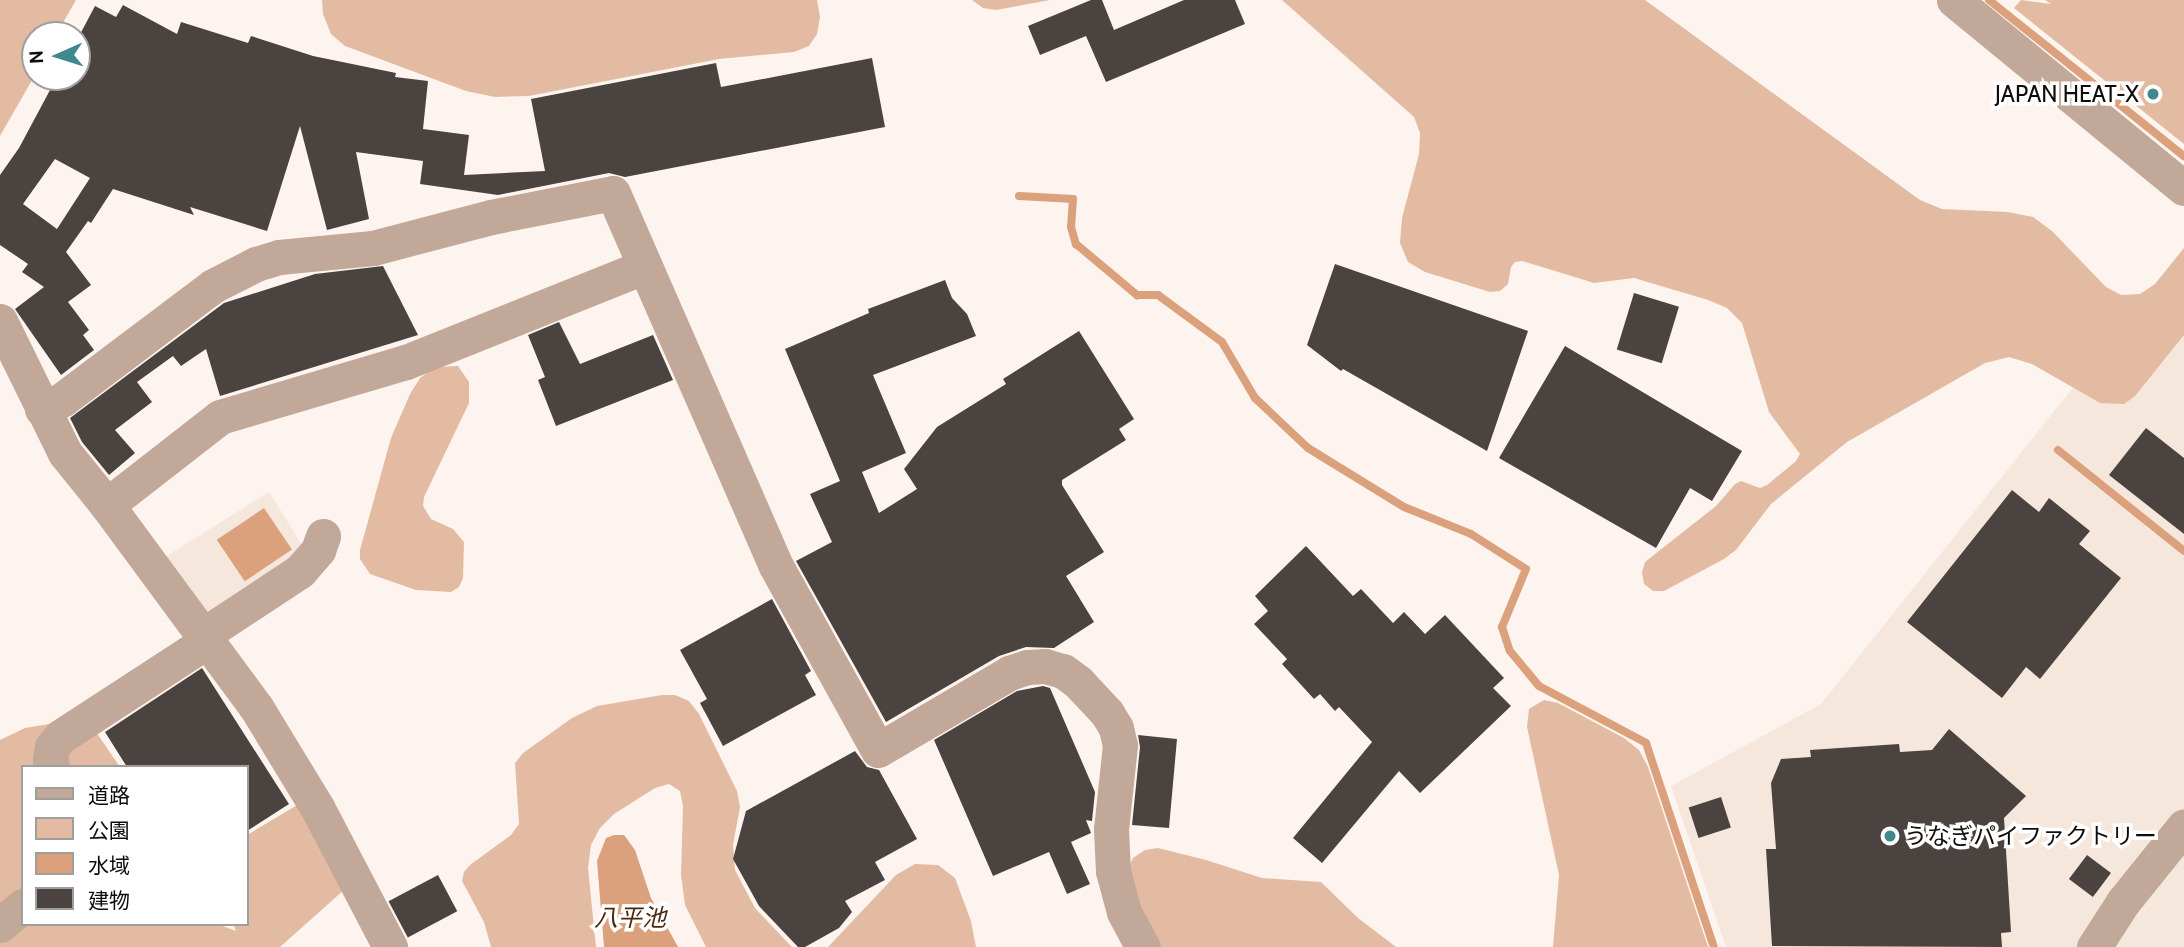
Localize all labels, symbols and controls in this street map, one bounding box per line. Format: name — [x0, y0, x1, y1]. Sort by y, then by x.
north arrow — [21, 21, 91, 91]
text: N — [25, 50, 48, 64]
place label: JAPAN HEAT-X — [1995, 80, 2139, 108]
marker: JAPAN HEAT-X — [2145, 86, 2161, 102]
legend — [21, 765, 248, 926]
text: 道路 — [88, 783, 130, 808]
text: 公園 — [88, 818, 130, 843]
place label: うなぎパイファクトリー — [1904, 822, 2157, 850]
marker: うなぎパイファクトリー — [1882, 828, 1898, 844]
text: 水域 — [88, 853, 130, 878]
text: 建物 — [88, 888, 130, 913]
water label: 八平池 — [594, 904, 666, 932]

